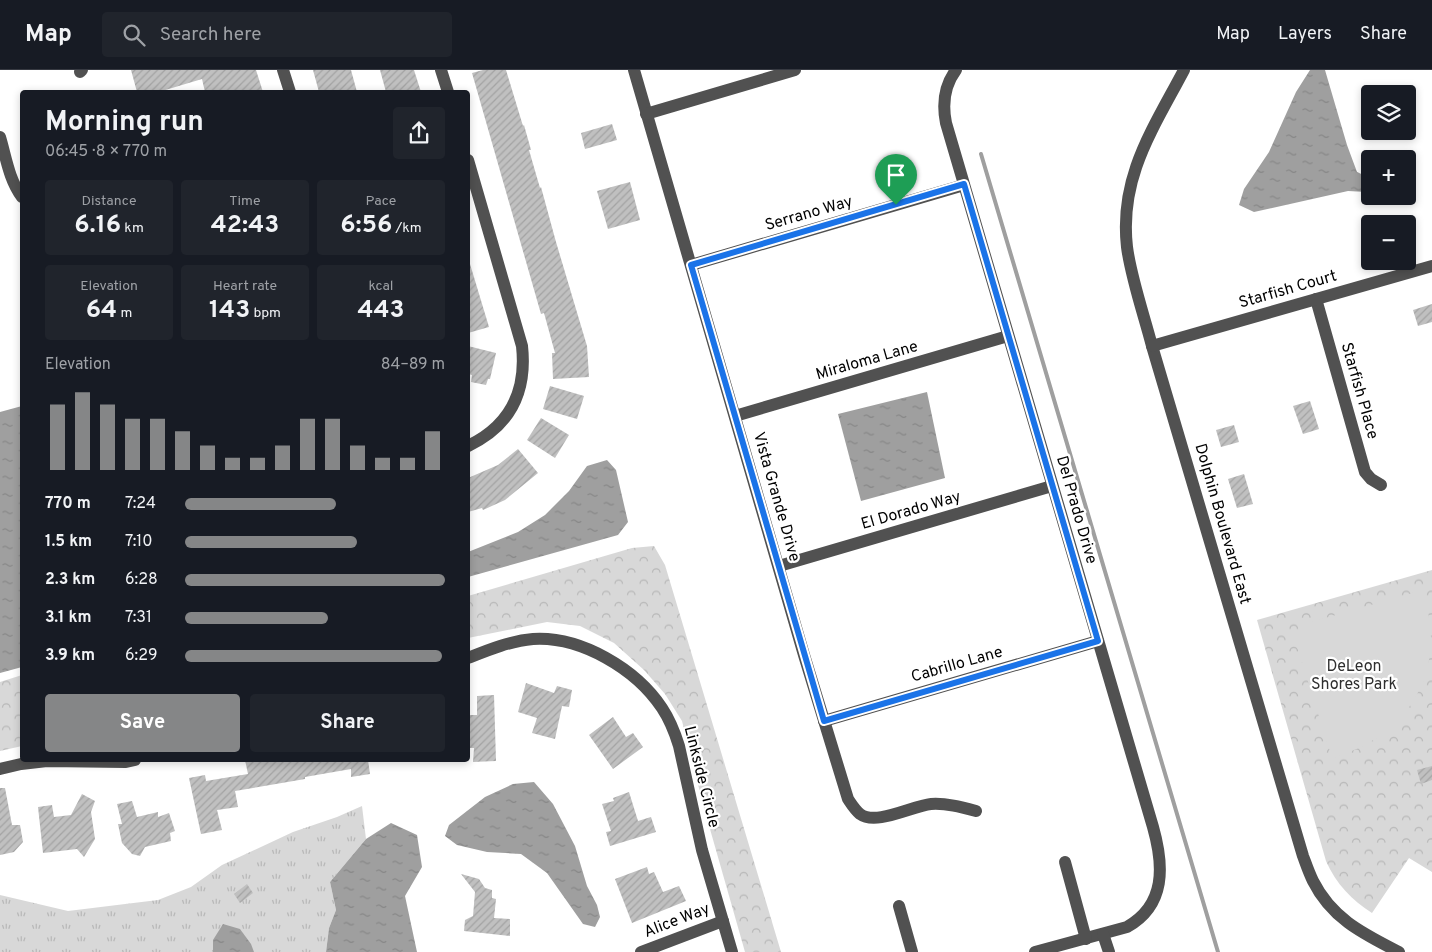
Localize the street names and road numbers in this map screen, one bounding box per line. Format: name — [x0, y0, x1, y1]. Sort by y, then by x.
street label: Serrano Way — [763, 192, 855, 236]
street label: Starfish Court — [1237, 266, 1339, 314]
street label: Miraloma Lane — [814, 337, 920, 385]
street label: Starfish Place — [1336, 340, 1382, 442]
street label: Vista Grande Drive — [748, 430, 804, 564]
street label: Dolphin Boulevard East — [1189, 441, 1255, 607]
street label: Del Prado Drive — [1051, 454, 1101, 566]
street label: El Dorado Way — [859, 487, 963, 535]
street label: Cabrillo Lane — [909, 642, 1005, 688]
street label: Linkside Circle — [679, 724, 723, 830]
street label: Alice Way — [641, 899, 713, 943]

